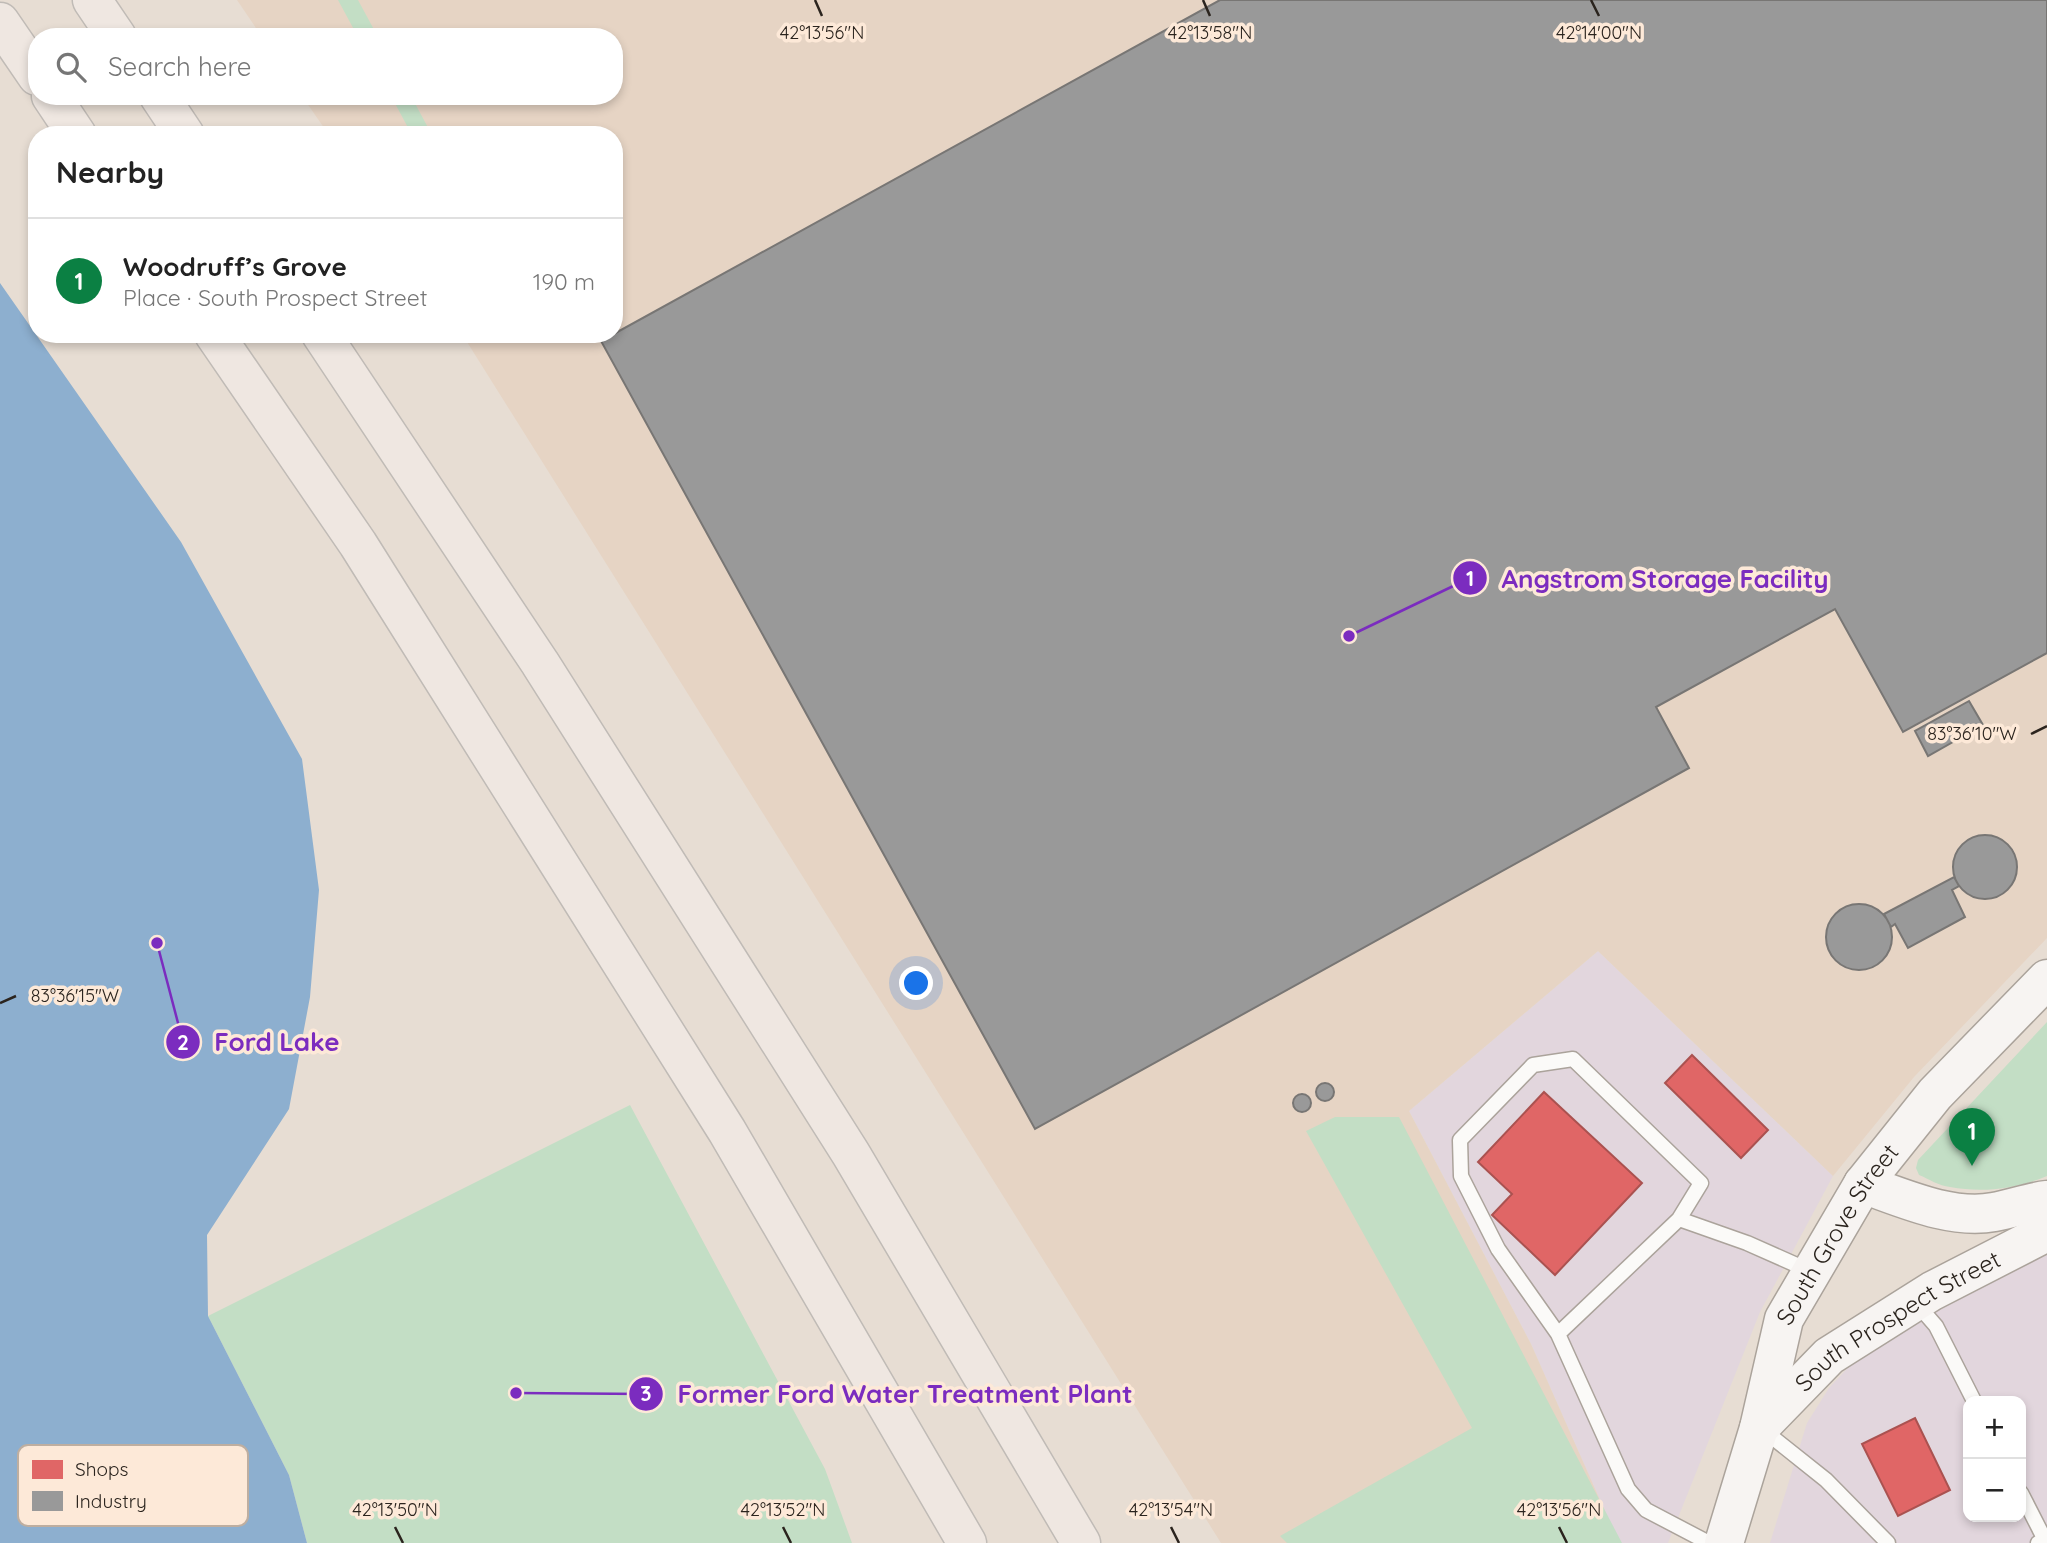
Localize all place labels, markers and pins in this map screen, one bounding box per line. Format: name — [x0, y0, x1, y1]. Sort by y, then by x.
callout: Angstrom Storage Facility — [1452, 555, 1843, 602]
callout: Ford Lake — [166, 1019, 354, 1066]
pin: 1 — [1949, 1108, 1995, 1166]
callout: Former Ford Water Treatment Plant — [629, 1370, 1147, 1417]

